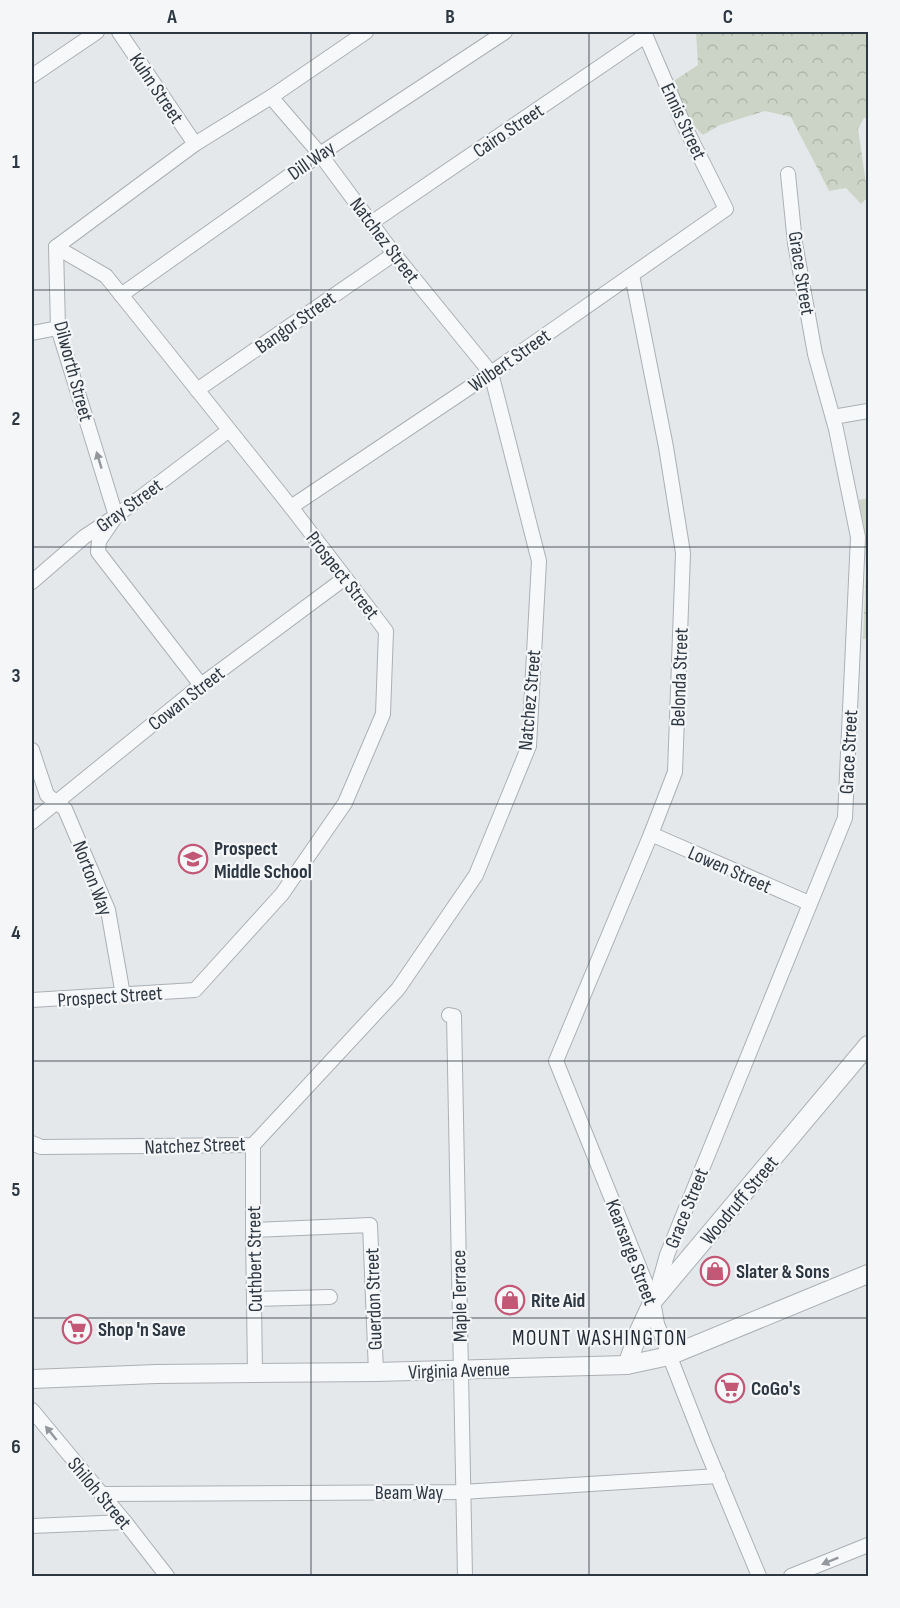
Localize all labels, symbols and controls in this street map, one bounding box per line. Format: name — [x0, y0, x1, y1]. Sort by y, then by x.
text: A — [166, 5, 177, 29]
text: B — [445, 5, 455, 29]
text: C — [723, 5, 733, 29]
street label: Kuhn Street — [124, 49, 188, 128]
street label: Ennis Street — [655, 79, 711, 163]
street label: Cairo Street — [469, 99, 548, 163]
street label: Dill Way — [283, 136, 340, 186]
text: 1 — [12, 150, 20, 174]
street label: Natchez Street — [344, 193, 424, 288]
street label: Grace Street — [783, 230, 819, 317]
street label: Bangor Street — [251, 286, 340, 359]
street label: Dilworth Street — [48, 319, 98, 424]
street label: Wilbert Street — [464, 324, 555, 398]
text: 2 — [12, 407, 20, 431]
one-way arrow — [94, 451, 103, 469]
street label: Gray Street — [92, 474, 167, 538]
street label: Prospect Street — [300, 527, 384, 624]
street label: Belonda Street — [666, 627, 694, 727]
street label: Natchez Street — [514, 649, 546, 751]
street label: Cowan Street — [144, 662, 230, 736]
text: 3 — [12, 664, 21, 688]
street label: Grace Street — [835, 709, 863, 795]
place label: Prospect Middle School — [214, 837, 312, 884]
street label: Norton Way — [67, 838, 117, 919]
street label: Lowen Street — [684, 841, 775, 899]
school or university icon: Prospect Middle School — [177, 843, 209, 875]
text: 4 — [11, 921, 21, 945]
street label: Prospect Street — [57, 981, 163, 1013]
street label: Natchez Street — [144, 1132, 246, 1160]
street label: Woodruff Street — [696, 1151, 784, 1250]
street label: Grace Street — [660, 1165, 714, 1252]
text: 5 — [12, 1178, 21, 1202]
street label: Kearsarge Street — [600, 1196, 662, 1309]
street label: Cuthbert Street — [242, 1206, 268, 1312]
street label: Guerdon Street — [360, 1247, 388, 1351]
street label: Maple Terrace — [447, 1250, 473, 1342]
shop icon: Slater & Sons — [699, 1255, 731, 1287]
place label: Slater & Sons — [736, 1260, 830, 1284]
shop icon: Rite Aid — [494, 1284, 526, 1316]
place label: Rite Aid — [531, 1289, 585, 1313]
supermarket icon: Shop 'n Save — [61, 1313, 93, 1345]
place label: Shop 'n Save — [98, 1318, 186, 1342]
district label: MOUNT WASHINGTON — [512, 1326, 688, 1351]
street label: Virginia Avenue — [408, 1357, 510, 1385]
supermarket icon: CoGo's — [714, 1372, 746, 1404]
place label: CoGo's — [751, 1377, 801, 1401]
one-way arrow — [45, 1426, 57, 1441]
text: 6 — [11, 1435, 21, 1459]
street label: Shiloh Street — [62, 1453, 136, 1535]
street label: Beam Way — [375, 1481, 443, 1505]
one-way arrow — [821, 1557, 839, 1566]

